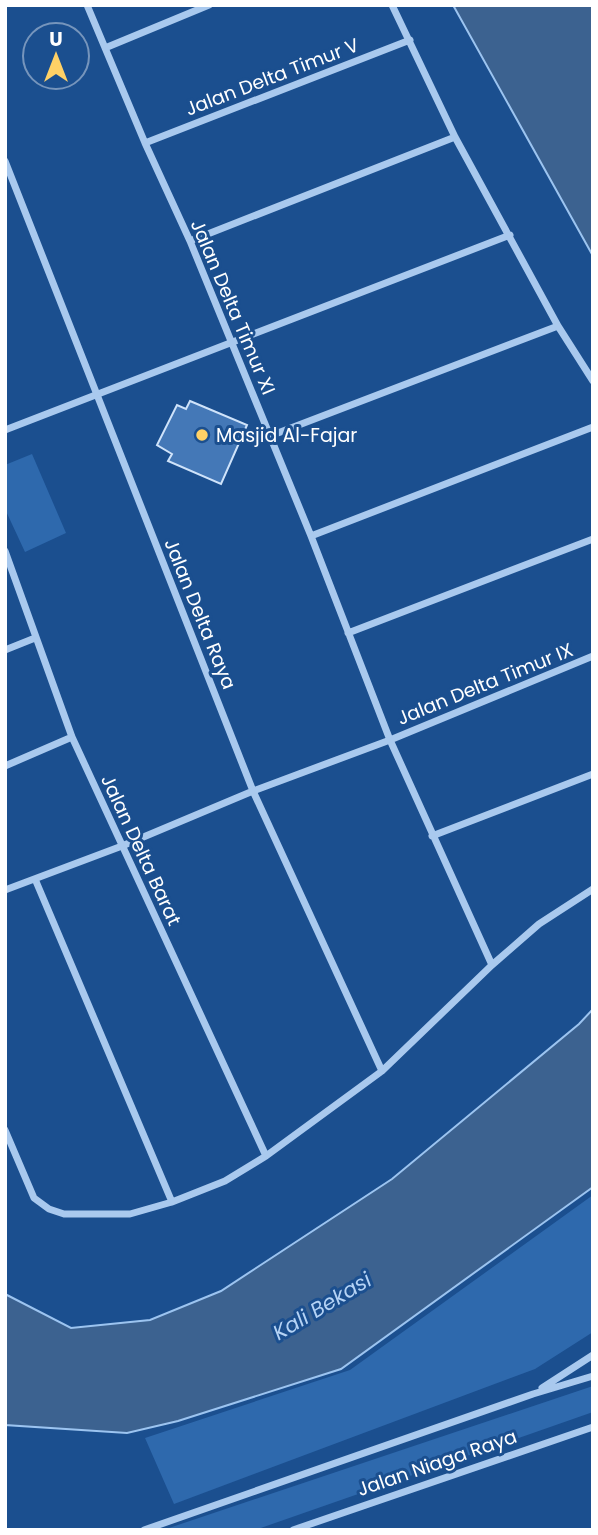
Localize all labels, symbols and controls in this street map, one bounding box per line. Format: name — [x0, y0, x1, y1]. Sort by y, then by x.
north arrow — [21, 21, 91, 91]
text: U — [49, 26, 63, 53]
street label: Jalan Delta Timur V — [181, 31, 363, 123]
street label: Jalan Delta Timur XI — [184, 215, 282, 399]
place label: Masjid Al-Fajar — [216, 422, 357, 449]
marker: Masjid Al-Fajar — [194, 427, 210, 443]
street label: Jalan Delta Raya — [157, 535, 243, 693]
street label: Jalan Delta Timur IX — [393, 636, 577, 732]
street label: Jalan Delta Barat — [94, 770, 188, 930]
water label: Kali Bekasi — [267, 1265, 377, 1347]
street label: Jalan Niaga Raya — [354, 1423, 520, 1503]

